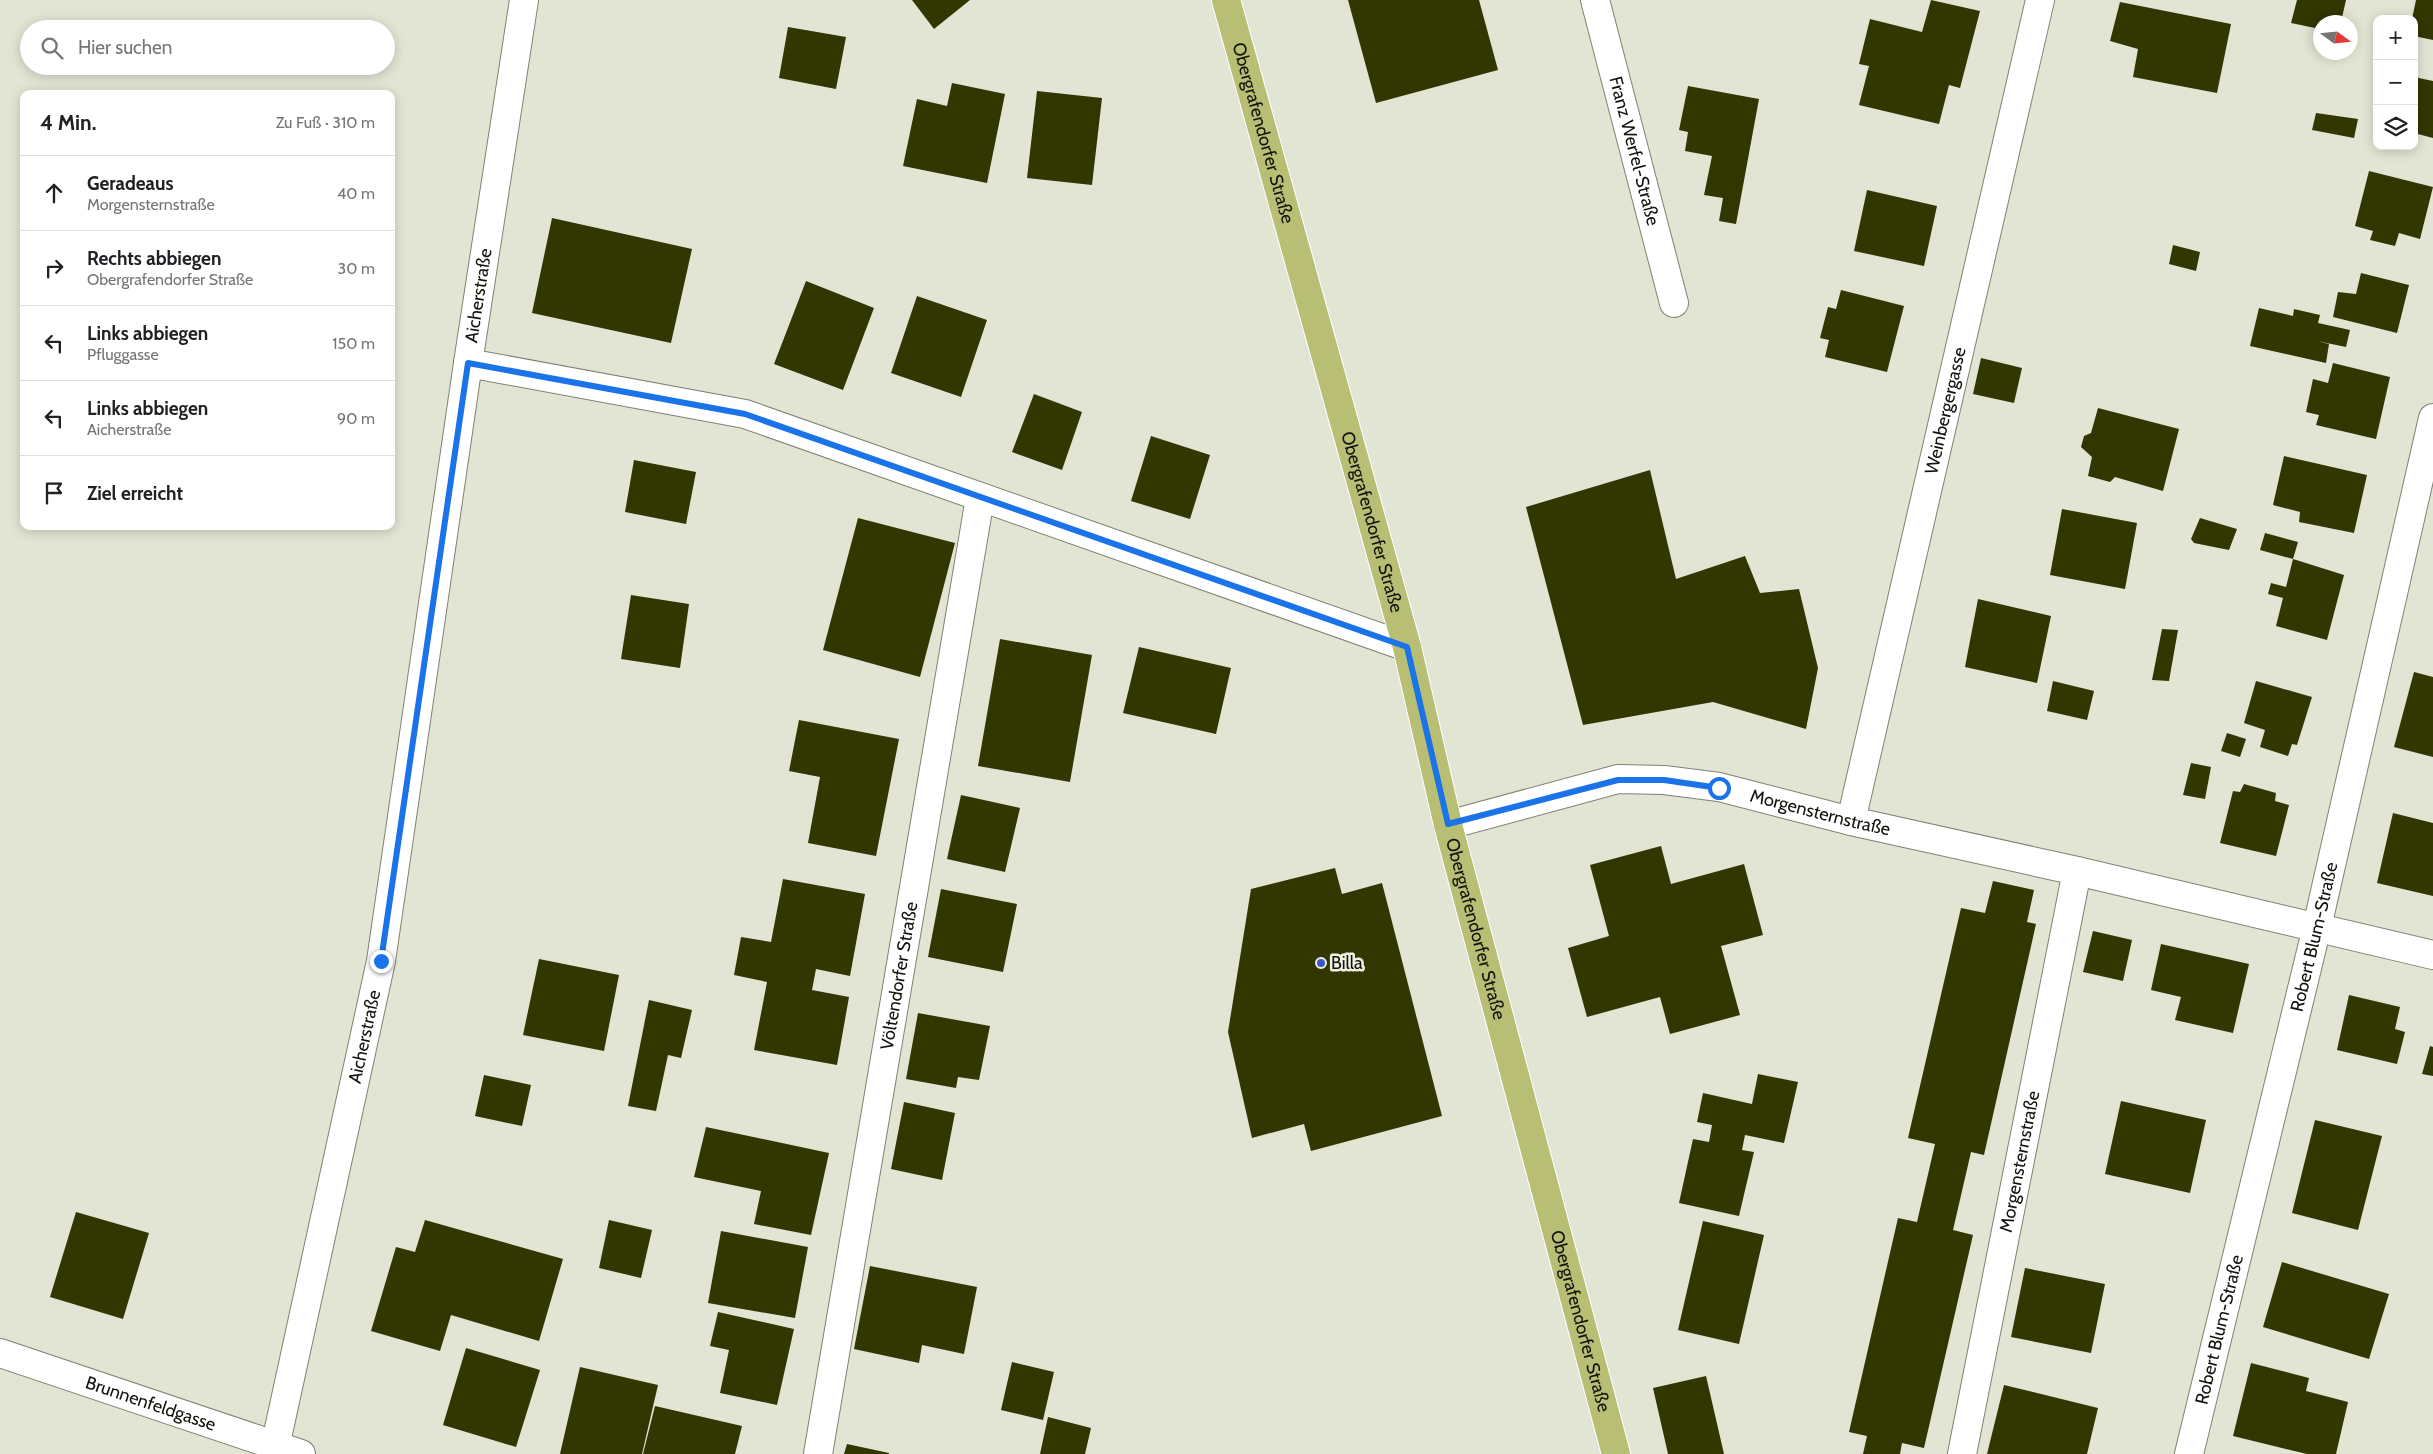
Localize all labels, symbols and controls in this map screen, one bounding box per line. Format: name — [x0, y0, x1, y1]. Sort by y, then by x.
north arrow — [2313, 15, 2358, 60]
map controls — [2373, 15, 2418, 150]
button: + — [2373, 15, 2418, 60]
search box — [20, 20, 395, 75]
icon: search — [38, 34, 66, 62]
text: Hier suchen — [78, 36, 172, 59]
street label: Obergrafendorfer Straße — [1227, 40, 1299, 226]
button: − — [2373, 60, 2418, 105]
street label: Franz Werfel-Straße — [1604, 74, 1664, 228]
button: layers — [2373, 105, 2418, 150]
text: 4 Min. — [40, 110, 96, 135]
text: Zu Fuß · 310 m — [276, 113, 375, 132]
text: Geradeaus — [87, 172, 173, 195]
icon: ahead — [40, 179, 68, 207]
text: 40 m — [337, 184, 375, 203]
text: Morgensternstraße — [87, 195, 215, 214]
text: Rechts abbiegen — [87, 247, 221, 270]
street label: Aicherstraße — [460, 247, 497, 344]
icon: right — [40, 254, 68, 282]
text: 30 m — [338, 259, 375, 278]
text: Obergrafendorfer Straße — [87, 270, 253, 289]
text: Links abbiegen — [87, 322, 208, 345]
icon: left — [40, 329, 68, 357]
text: 150 m — [332, 334, 375, 353]
text: Pfluggasse — [87, 345, 159, 364]
street label: Weinbergergasse — [1920, 345, 1971, 476]
text: Links abbiegen — [87, 397, 208, 420]
icon: left — [40, 404, 68, 432]
text: 90 m — [337, 409, 375, 428]
text: Aicherstraße — [87, 420, 171, 439]
street label: Obergrafendorfer Straße — [1336, 429, 1408, 615]
icon: arrive — [40, 479, 68, 507]
text: Ziel erreicht — [87, 482, 183, 505]
route start — [1708, 777, 1731, 800]
street label: Morgensternstraße — [1748, 784, 1892, 840]
street label: Obergrafendorfer Straße — [1441, 836, 1511, 1022]
street label: Robert Blum-Straße — [2286, 860, 2342, 1014]
street label: Völtendorfer Straße — [876, 900, 922, 1051]
route end — [370, 950, 393, 973]
place label: Billa — [1331, 952, 1363, 974]
marker: Billa — [1315, 957, 1327, 969]
street label: Aicherstraße — [344, 988, 385, 1085]
street label: Morgensternstraße — [1995, 1089, 2044, 1234]
street label: Obergrafendorfer Straße — [1546, 1228, 1615, 1414]
street label: Robert Blum-Straße — [2190, 1253, 2248, 1407]
street label: Brunnenfeldgasse — [83, 1372, 219, 1436]

